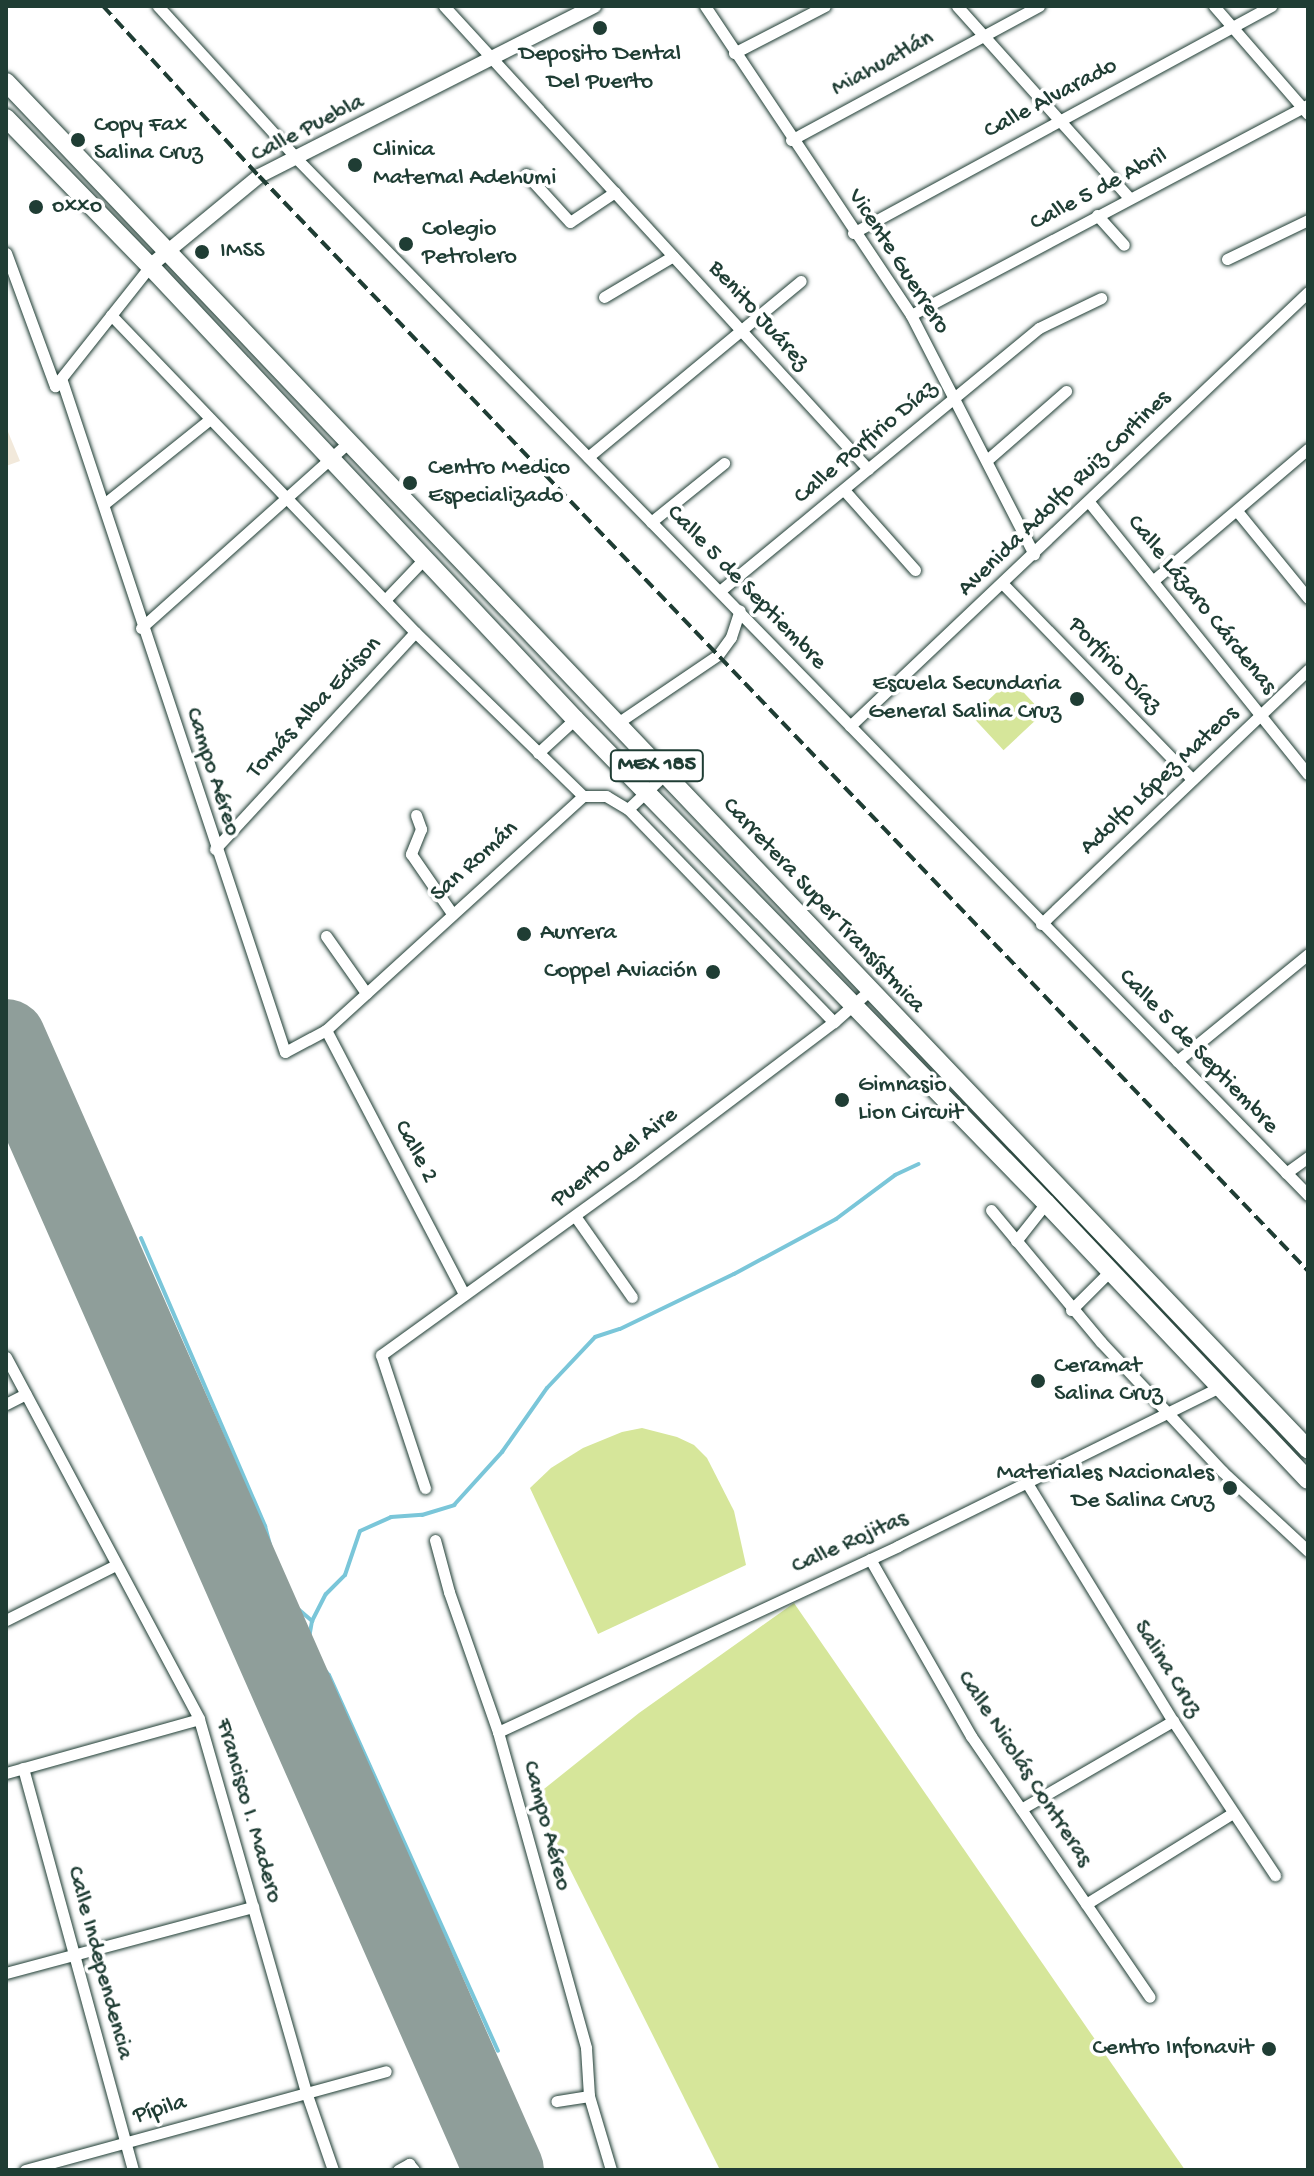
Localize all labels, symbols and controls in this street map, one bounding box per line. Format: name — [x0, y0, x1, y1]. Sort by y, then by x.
marker: Deposito Dental Del Puerto — [591, 19, 609, 37]
street label: Miahuatlán — [827, 24, 939, 104]
place label: Deposito Dental Del Puerto — [519, 41, 681, 97]
street label: Calle Alvarado — [979, 52, 1123, 146]
street label: Calle Puebla — [247, 88, 369, 170]
place label: Copy Fax Salina Cruz — [94, 112, 203, 168]
marker: Copy Fax Salina Cruz — [69, 131, 87, 149]
place label: Clinica Maternal Adehumi — [373, 137, 556, 193]
street label: Calle 5 de Abril — [1025, 142, 1173, 238]
marker: Clinica Maternal Adehumi — [344, 154, 366, 176]
street label: Vicente Guerrero — [840, 184, 956, 340]
place label: oxxo — [52, 193, 102, 221]
marker: oxxo — [27, 198, 45, 216]
place label: Colegio Petrolero — [422, 216, 517, 272]
marker: Colegio Petrolero — [397, 235, 415, 253]
place label: IMSS — [220, 238, 265, 266]
marker: IMSS — [191, 241, 213, 263]
street label: Benito Juárez — [701, 255, 815, 377]
street label: Calle Porfirio Díaz — [788, 375, 944, 511]
street label: Avenida Adolfo Ruiz Cortines — [952, 385, 1178, 603]
place label: Centro Medico Especializado — [428, 455, 570, 511]
marker: Centro Medico Especializado — [399, 472, 421, 494]
street label: Calle 5 de Septiembre — [660, 499, 832, 677]
street label: Calle Lázaro Cárdenas — [1120, 509, 1282, 701]
street label: Porfirio Díaz — [1061, 612, 1167, 720]
street label: Tomás Alba Edison — [242, 631, 388, 785]
place label: Escuela Secundaria General Salina Cruz — [868, 671, 1061, 727]
marker: Escuela Secundaria General Salina Cruz — [1068, 690, 1086, 708]
street label: Adolfo López Mateos — [1075, 700, 1245, 862]
street label: Campo Aéreo — [178, 704, 246, 840]
road number: MEX 185 — [609, 748, 705, 784]
street label: Carretera Super Transístmica — [715, 792, 931, 1020]
street label: San Román — [425, 815, 525, 909]
place label: Aurrera — [540, 920, 617, 948]
marker: Aurrera — [515, 925, 533, 943]
place label: Coppel Aviación — [544, 958, 697, 986]
marker: Coppel Aviación — [704, 963, 722, 981]
street label: Calle 5 de Septiembre — [1112, 963, 1284, 1141]
place label: Gimnasio Lion Circuit — [858, 1072, 963, 1128]
marker: Gimnasio Lion Circuit — [833, 1091, 851, 1109]
street label: Puerto del Aire — [546, 1101, 684, 1215]
street label: Calle 2 — [387, 1116, 443, 1188]
place label: Ceramat Salina Cruz — [1054, 1353, 1163, 1409]
marker: Ceramat Salina Cruz — [1029, 1372, 1047, 1390]
place label: Materiales Nacionales De Salina Cruz — [997, 1460, 1214, 1516]
marker: Materiales Nacionales De Salina Cruz — [1221, 1479, 1239, 1497]
street label: Calle Rojitas — [787, 1505, 913, 1581]
street label: Salina Cruz — [1126, 1615, 1208, 1723]
street label: Calle Nicolás Contreras — [950, 1666, 1098, 1872]
street label: Francisco I. Madero — [208, 1716, 288, 1906]
street label: Campo Aéreo — [515, 1758, 577, 1894]
street label: Calle Independencia — [59, 1863, 139, 2063]
place label: Centro Infonavit — [1092, 2035, 1253, 2063]
marker: Centro Infonavit — [1260, 2040, 1278, 2058]
street label: Pípila — [130, 2089, 190, 2131]

